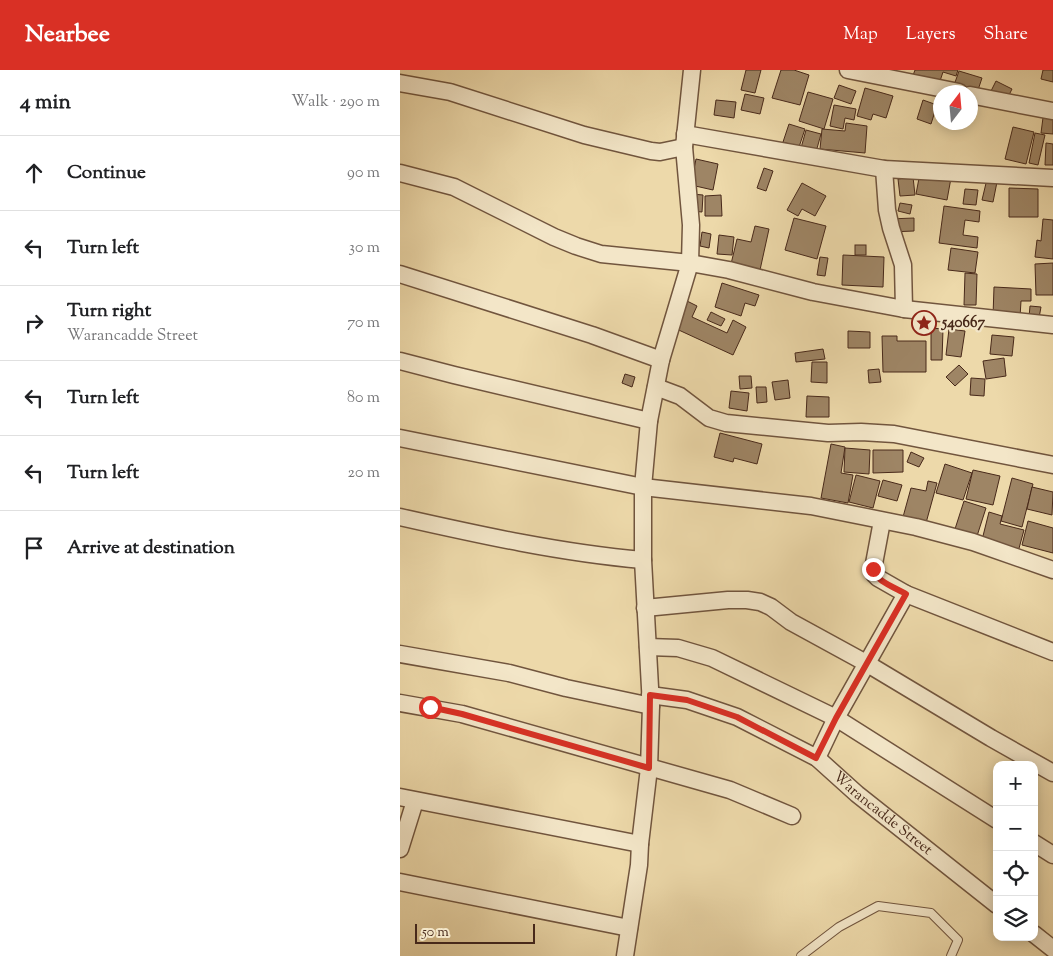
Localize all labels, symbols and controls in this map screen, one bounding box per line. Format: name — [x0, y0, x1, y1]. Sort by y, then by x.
text: Nearbee — [25, 18, 110, 52]
text: Map — [843, 22, 878, 48]
text: Layers — [906, 22, 956, 48]
text: Share — [984, 22, 1028, 48]
north arrow — [933, 85, 978, 130]
text: 4 min — [20, 88, 71, 118]
text: Walk · 290 m — [291, 91, 380, 114]
icon: ahead — [20, 159, 48, 187]
text: Continue — [67, 160, 146, 187]
text: 90 m — [347, 162, 380, 185]
icon: left — [20, 234, 48, 262]
text: Turn left — [67, 235, 139, 262]
text: 30 m — [349, 237, 380, 260]
text: Turn right — [67, 298, 151, 325]
icon: right — [20, 309, 48, 337]
place icon: 540667 — [911, 310, 937, 336]
text: 70 m — [347, 312, 380, 335]
place label: 540667 — [941, 313, 985, 334]
text: Warancadde Street — [67, 325, 198, 348]
icon: left — [20, 384, 48, 412]
text: Turn left — [67, 385, 139, 412]
text: 80 m — [347, 387, 380, 410]
icon: left — [20, 459, 48, 487]
text: Turn left — [67, 460, 139, 487]
text: 20 m — [347, 462, 380, 485]
icon: arrive — [20, 534, 48, 562]
text: Arrive at destination — [67, 535, 235, 562]
route end — [862, 558, 885, 581]
route start — [419, 696, 442, 719]
map controls — [993, 761, 1038, 941]
button: + — [993, 761, 1038, 806]
street label: Warancadde Street — [828, 767, 937, 860]
button: − — [993, 806, 1038, 851]
button: locate — [993, 851, 1038, 896]
button: layers — [993, 896, 1038, 941]
scale bar — [415, 921, 535, 944]
text: 50 m — [422, 923, 449, 943]

